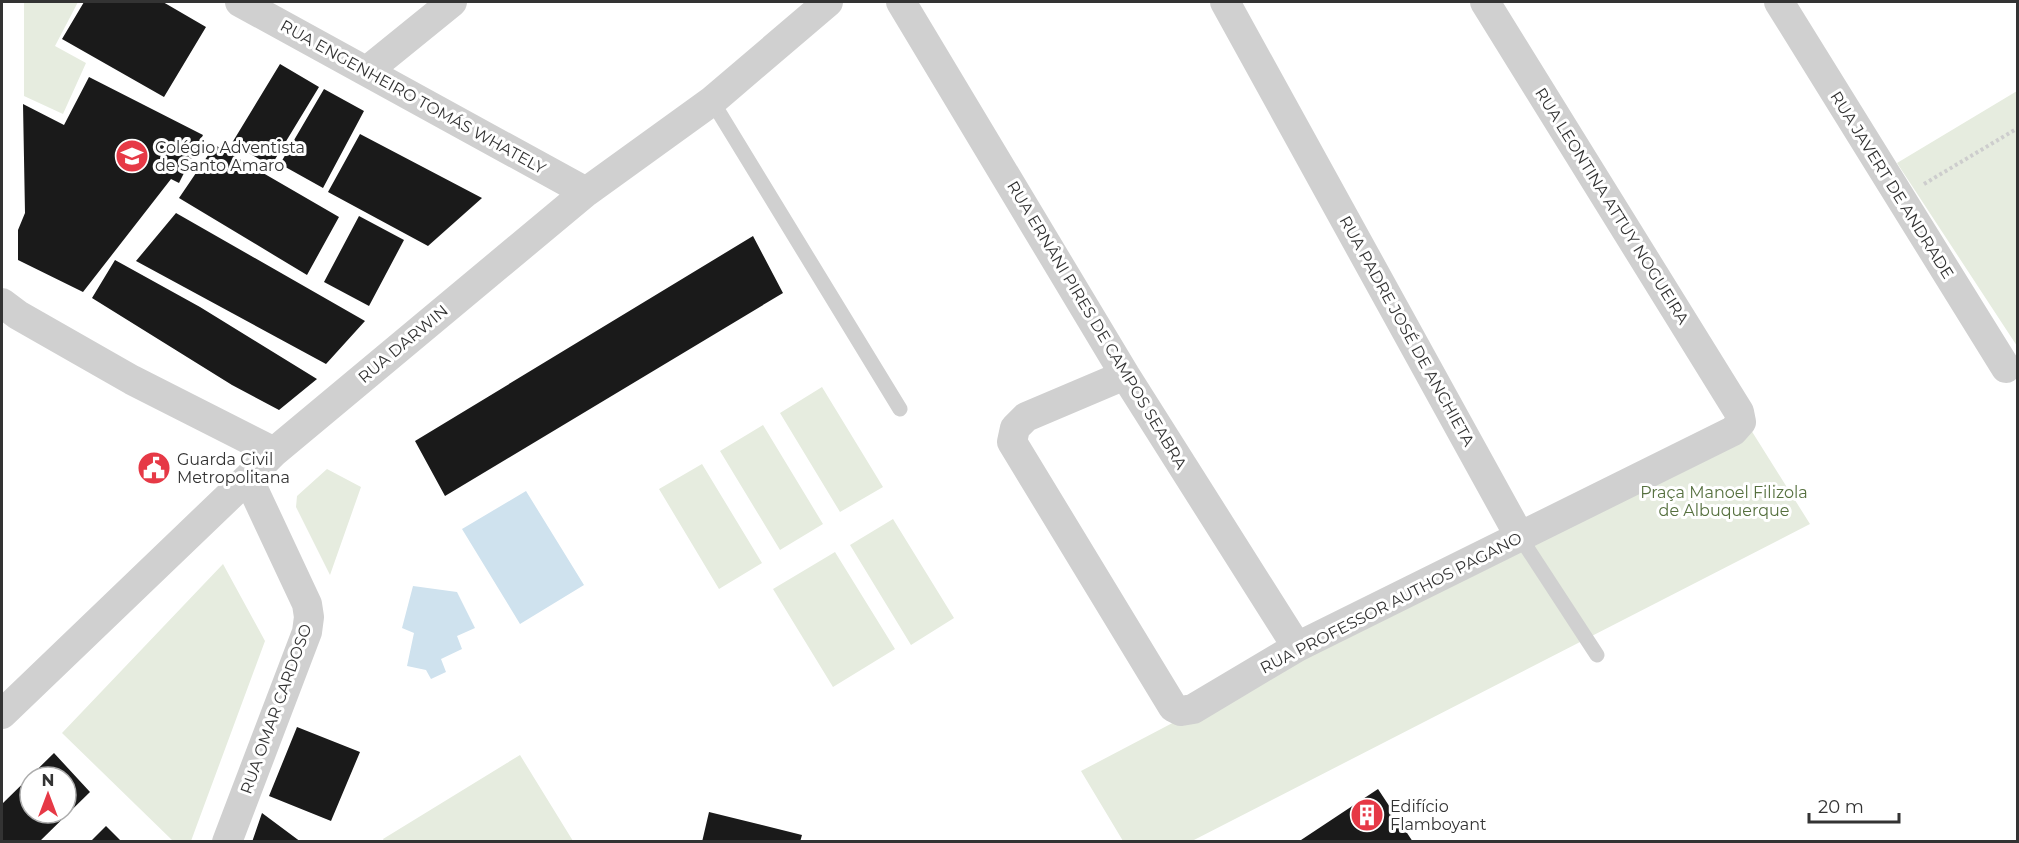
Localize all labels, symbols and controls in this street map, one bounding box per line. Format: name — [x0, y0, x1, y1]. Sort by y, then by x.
street label: RUA ENGENHEIRO TOMÁS WHATELY — [277, 16, 550, 178]
street label: RUA LEONTINA ATTUY NOGUEIRA — [1531, 84, 1693, 328]
street label: RUA JAVERT DE ANDRADE — [1826, 88, 1958, 282]
school or university icon: Colégio Adventista de Santo Amaro — [114, 138, 150, 174]
place label: Colégio Adventista de Santo Amaro — [155, 138, 305, 175]
street label: RUA ERNÂNI PIRES DE CAMPOS SEABRA — [1003, 177, 1191, 473]
street label: RUA PADRE JOSÉ DE ANCHIETA — [1336, 213, 1479, 450]
street label: RUA DARWIN — [354, 301, 452, 387]
public building icon: Guarda Civil Metropolitana — [136, 450, 172, 486]
place label: Guarda Civil Metropolitana — [177, 450, 290, 487]
park label: Praça Manoel Filizola de Albuquerque — [1640, 483, 1808, 520]
street label: RUA PROFESSOR AUTHOS PAGANO — [1257, 528, 1525, 678]
street label: RUA OMAR CARDOSO — [236, 621, 316, 797]
north arrow — [18, 765, 78, 825]
text: N — [42, 771, 54, 790]
scale bar — [1809, 786, 1899, 824]
text: 20 m — [1818, 796, 1864, 818]
building icon: Edifício Flamboyant — [1349, 797, 1385, 833]
place label: Edifício Flamboyant — [1390, 797, 1487, 834]

